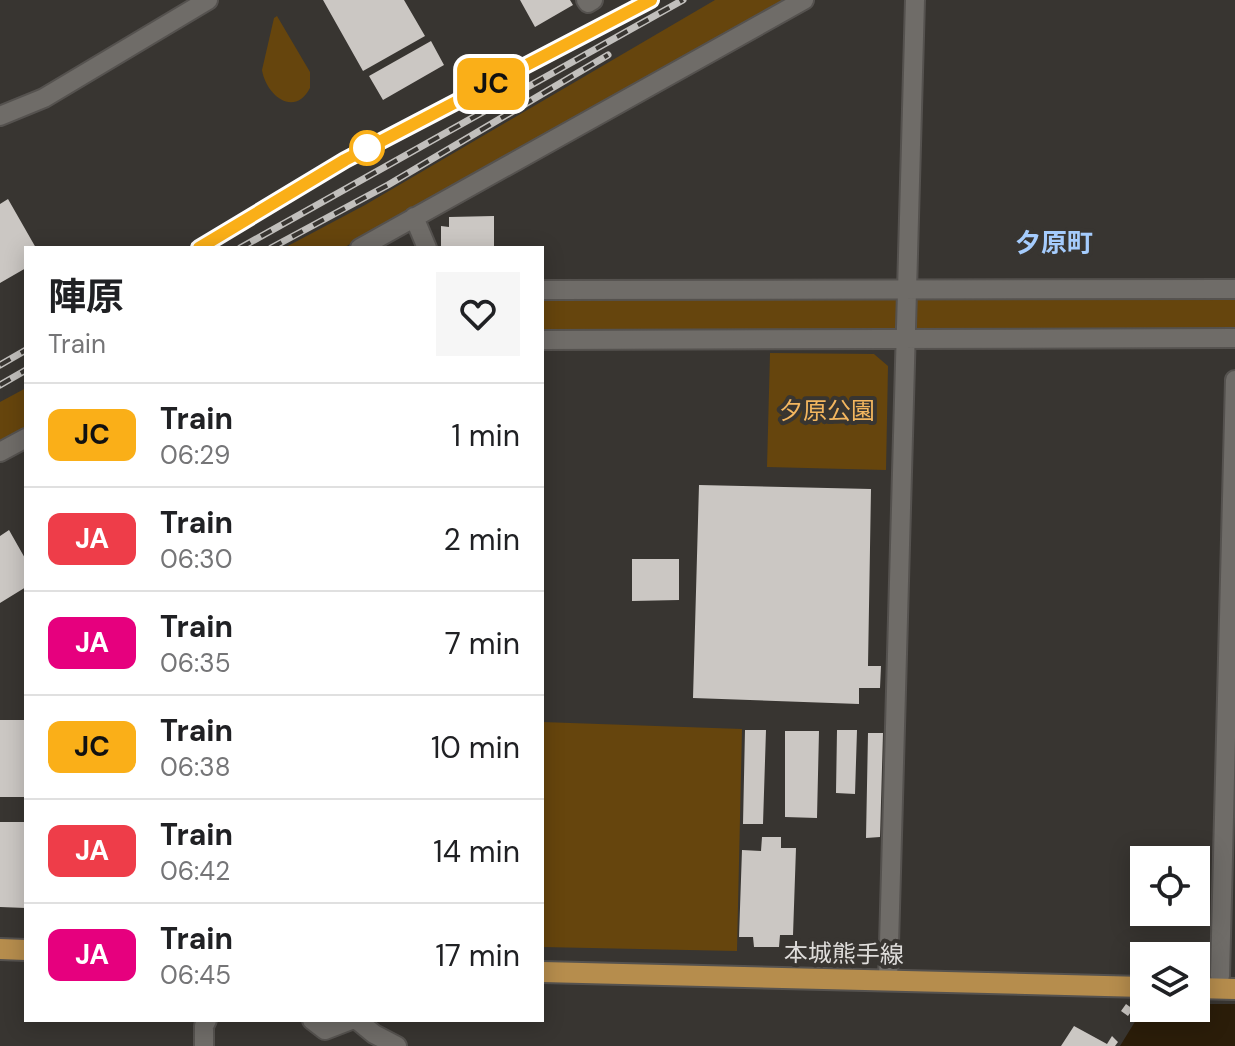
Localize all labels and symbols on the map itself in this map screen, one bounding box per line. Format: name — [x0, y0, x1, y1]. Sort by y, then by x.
line badge: JC — [455, 58, 527, 110]
unlabelled marker — [350, 131, 384, 165]
district label: 夕原町 — [1015, 226, 1093, 260]
park label: 夕原公園 — [779, 395, 875, 426]
street label: 本城熊手線 — [784, 937, 904, 970]

